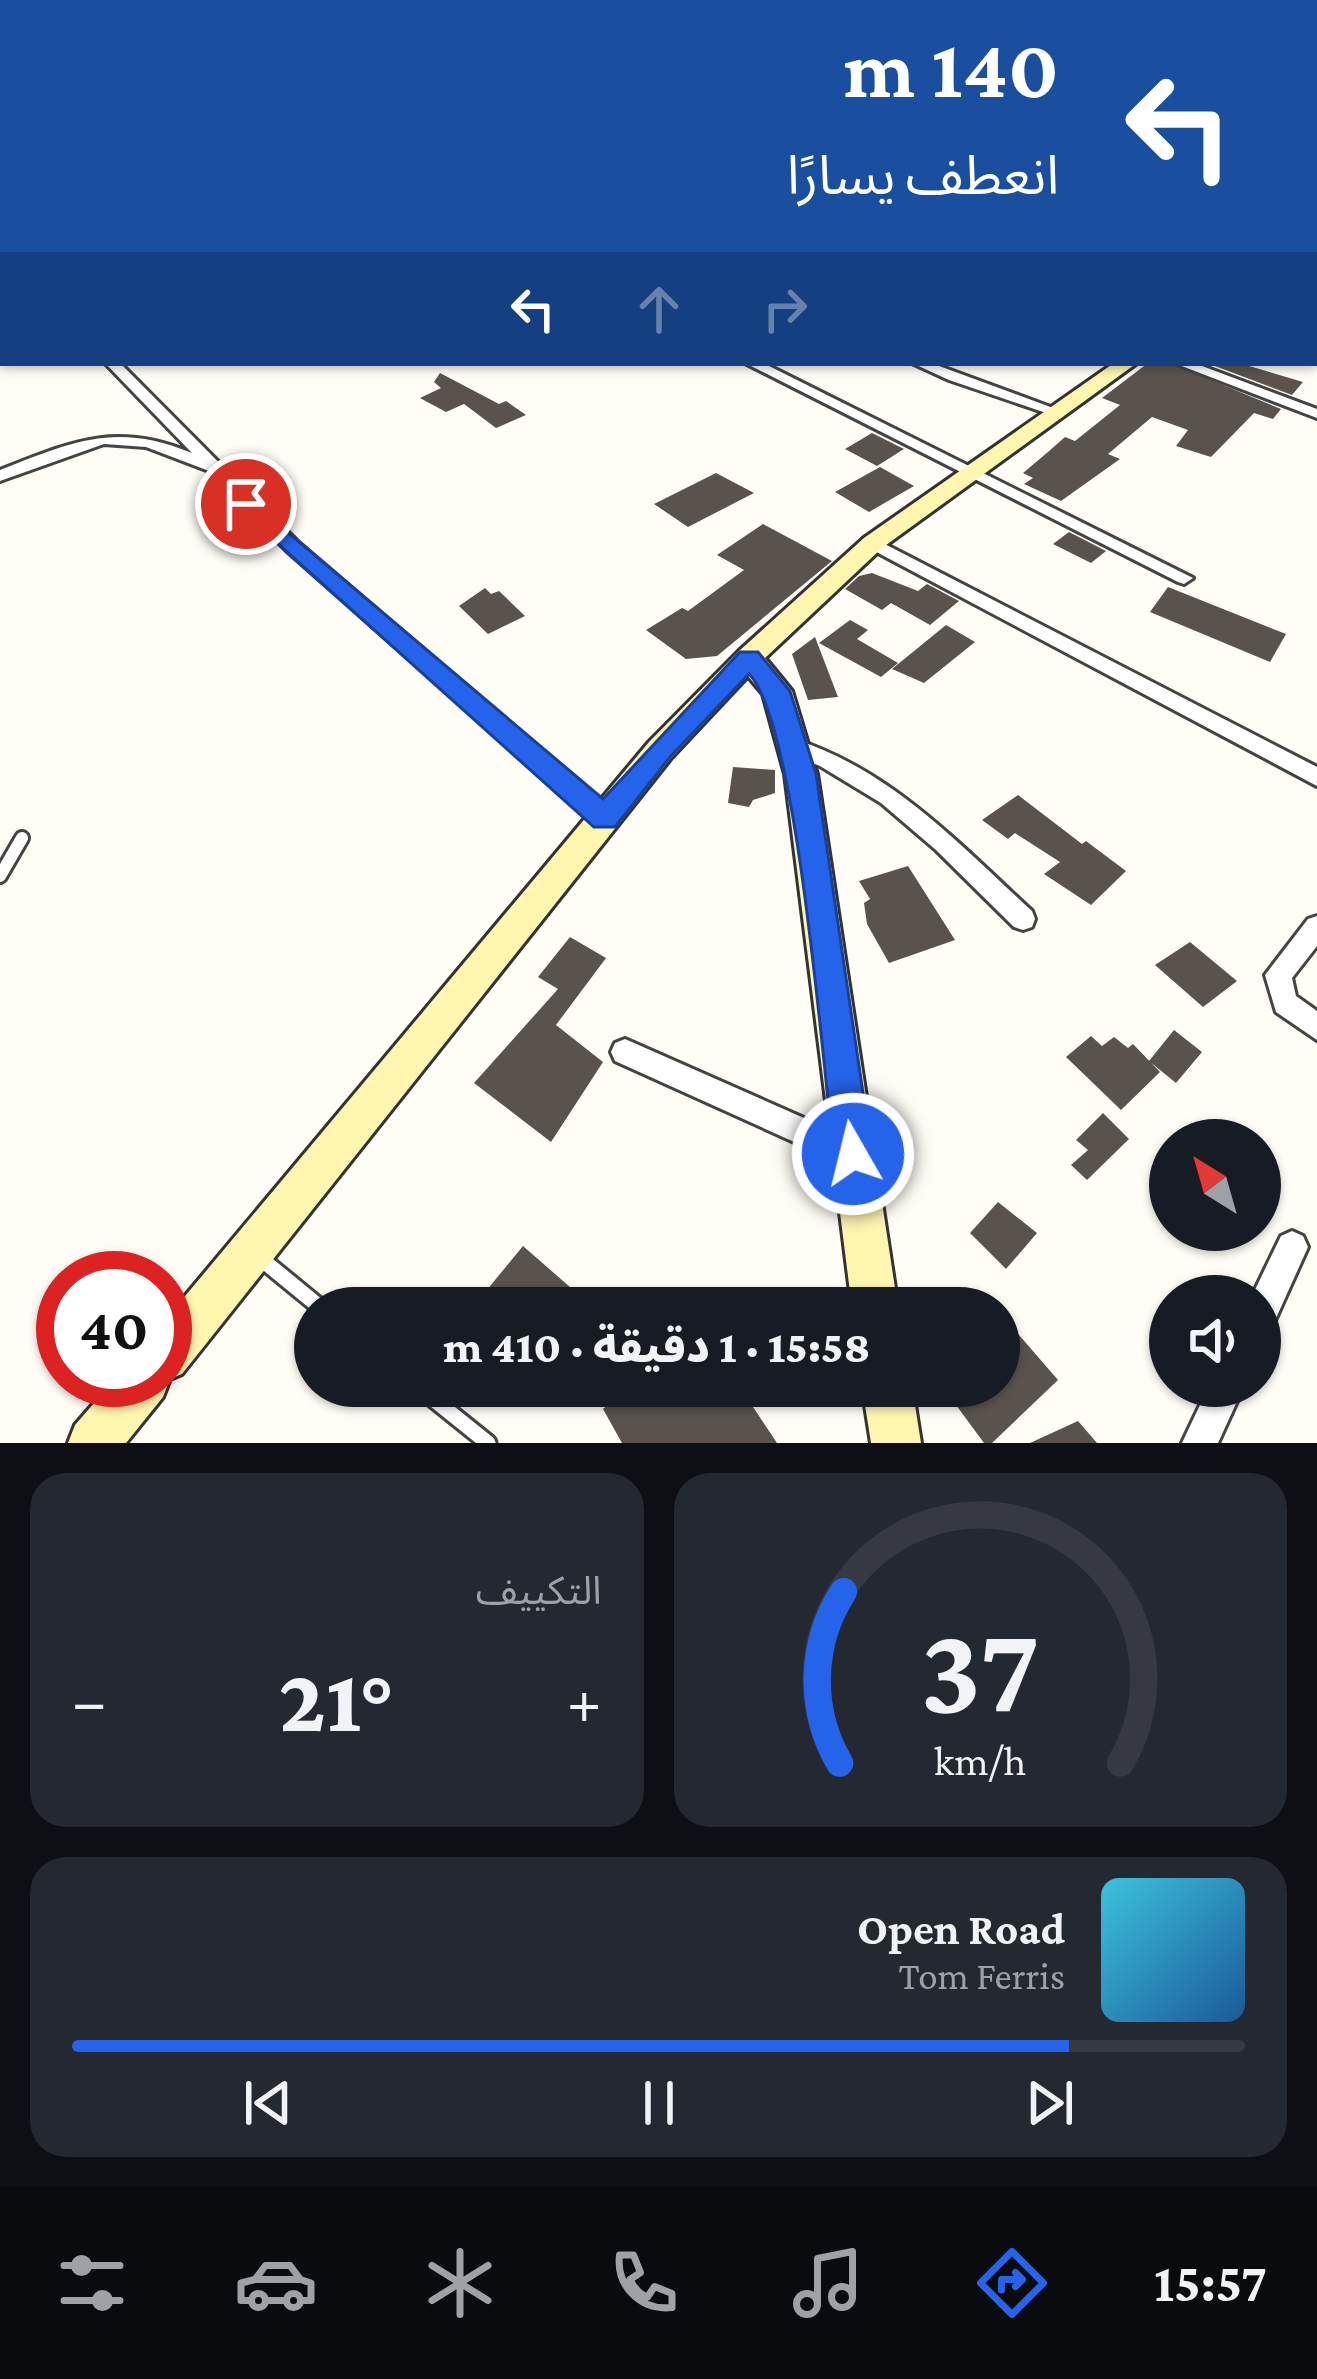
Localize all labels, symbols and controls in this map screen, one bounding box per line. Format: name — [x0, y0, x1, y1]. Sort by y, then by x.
text: 140 m — [844, 22, 1059, 115]
icon: left — [1101, 48, 1257, 204]
text: انعطف يسارًا — [787, 146, 1059, 206]
icon: left — [500, 276, 566, 342]
icon: ahead — [626, 276, 692, 342]
icon: right — [752, 276, 818, 342]
pin — [195, 453, 297, 555]
icon: arrive — [213, 471, 279, 537]
position arrow — [790, 1091, 916, 1217]
north arrow — [1149, 1119, 1281, 1251]
map controls — [1149, 1119, 1281, 1407]
speed limit sign: 40 — [36, 1251, 192, 1407]
button: sound — [1149, 1275, 1281, 1407]
text: 15:58 · 1 دقيقة · 410 m — [443, 1322, 871, 1372]
text: التكييف — [476, 1569, 602, 1612]
text: 37 — [920, 1600, 1040, 1739]
text: 21° — [279, 1650, 395, 1750]
text: − — [72, 1664, 107, 1737]
text: + — [567, 1664, 602, 1737]
text: km/h — [934, 1737, 1026, 1784]
text: Open Road — [857, 1904, 1065, 1954]
text: Tom Ferris — [899, 1954, 1065, 1997]
icon: previous — [235, 2070, 301, 2136]
icon: pause — [626, 2070, 692, 2136]
icon: next — [1017, 2070, 1083, 2136]
icon: filters — [50, 2241, 134, 2325]
icon: car — [234, 2241, 318, 2325]
icon: climate — [418, 2241, 502, 2325]
icon: phone — [602, 2241, 686, 2325]
icon: music — [786, 2241, 870, 2325]
icon: directions — [970, 2241, 1054, 2325]
text: 15:57 — [1154, 2253, 1267, 2313]

